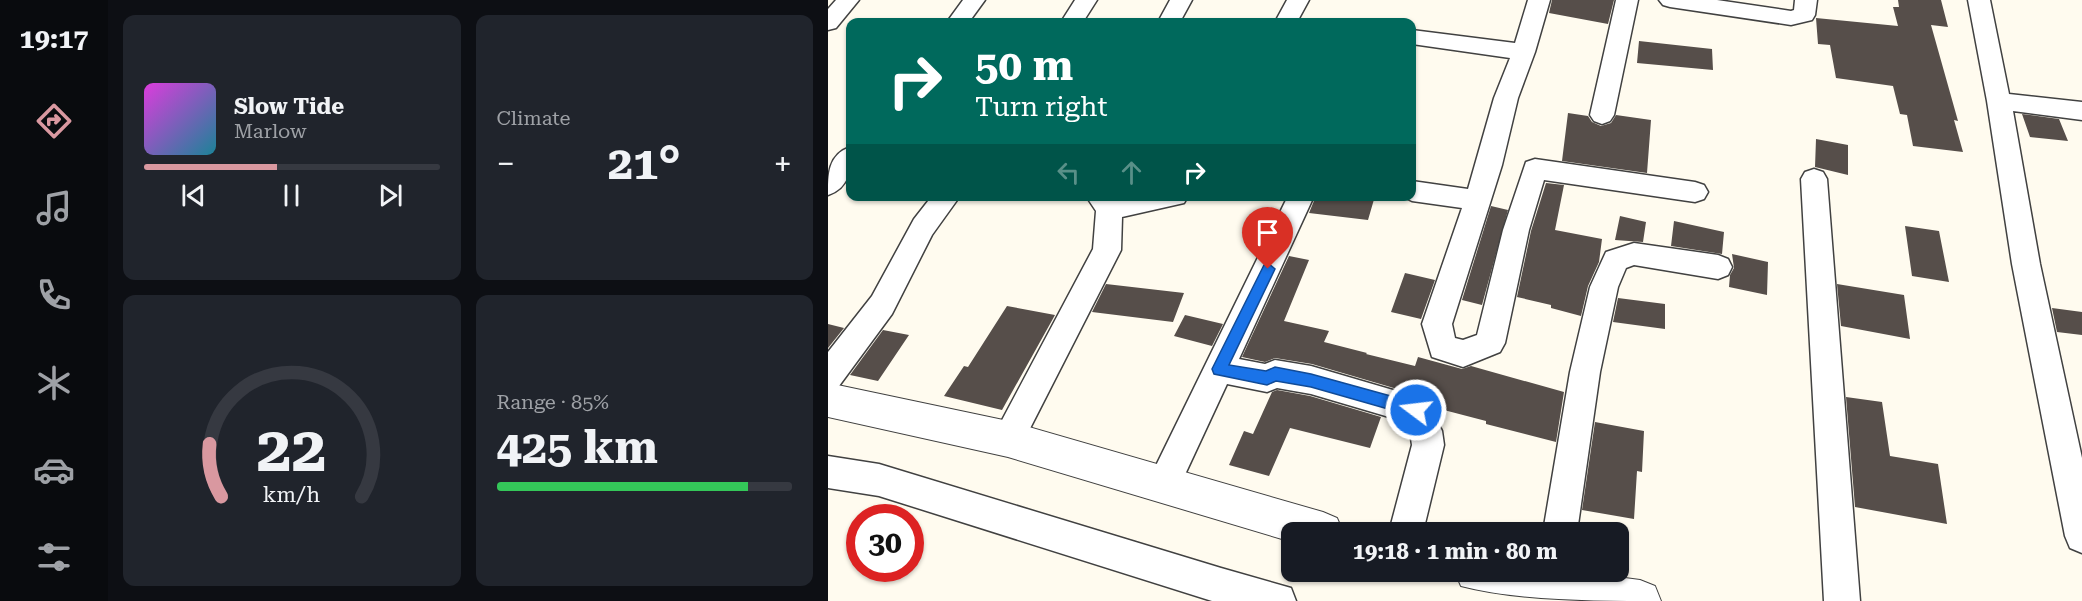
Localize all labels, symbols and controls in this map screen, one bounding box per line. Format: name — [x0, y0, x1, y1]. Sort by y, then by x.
text: 19:17 — [20, 23, 88, 55]
text: 50 m — [975, 41, 1073, 90]
icon: right — [876, 42, 954, 120]
text: Turn right — [975, 91, 1108, 123]
text: Slow Tide — [234, 94, 344, 119]
icon: directions — [33, 100, 75, 142]
text: Climate — [497, 106, 571, 130]
text: Marlow — [234, 119, 307, 143]
text: 21° — [608, 137, 681, 190]
text: − — [497, 144, 515, 183]
text: + — [774, 144, 792, 183]
icon: left — [1052, 156, 1085, 189]
icon: ahead — [1115, 156, 1148, 189]
icon: right — [1178, 156, 1211, 189]
icon: previous — [177, 179, 210, 212]
icon: pause — [275, 179, 308, 212]
icon: next — [374, 179, 407, 212]
icon: music — [33, 187, 75, 229]
pin — [1242, 207, 1293, 269]
icon: arrive — [1251, 216, 1284, 249]
icon: phone — [33, 274, 75, 316]
icon: climate — [33, 362, 75, 404]
position arrow — [1384, 378, 1448, 442]
text: Range · 85% — [497, 390, 609, 414]
text: 22 — [257, 413, 327, 486]
text: 425 km — [497, 421, 658, 474]
icon: car — [33, 449, 75, 491]
text: km/h — [263, 483, 321, 508]
speed limit sign: 30 — [846, 504, 924, 582]
icon: filters — [33, 536, 75, 578]
text: 19:18 · 1 min · 80 m — [1353, 539, 1557, 564]

